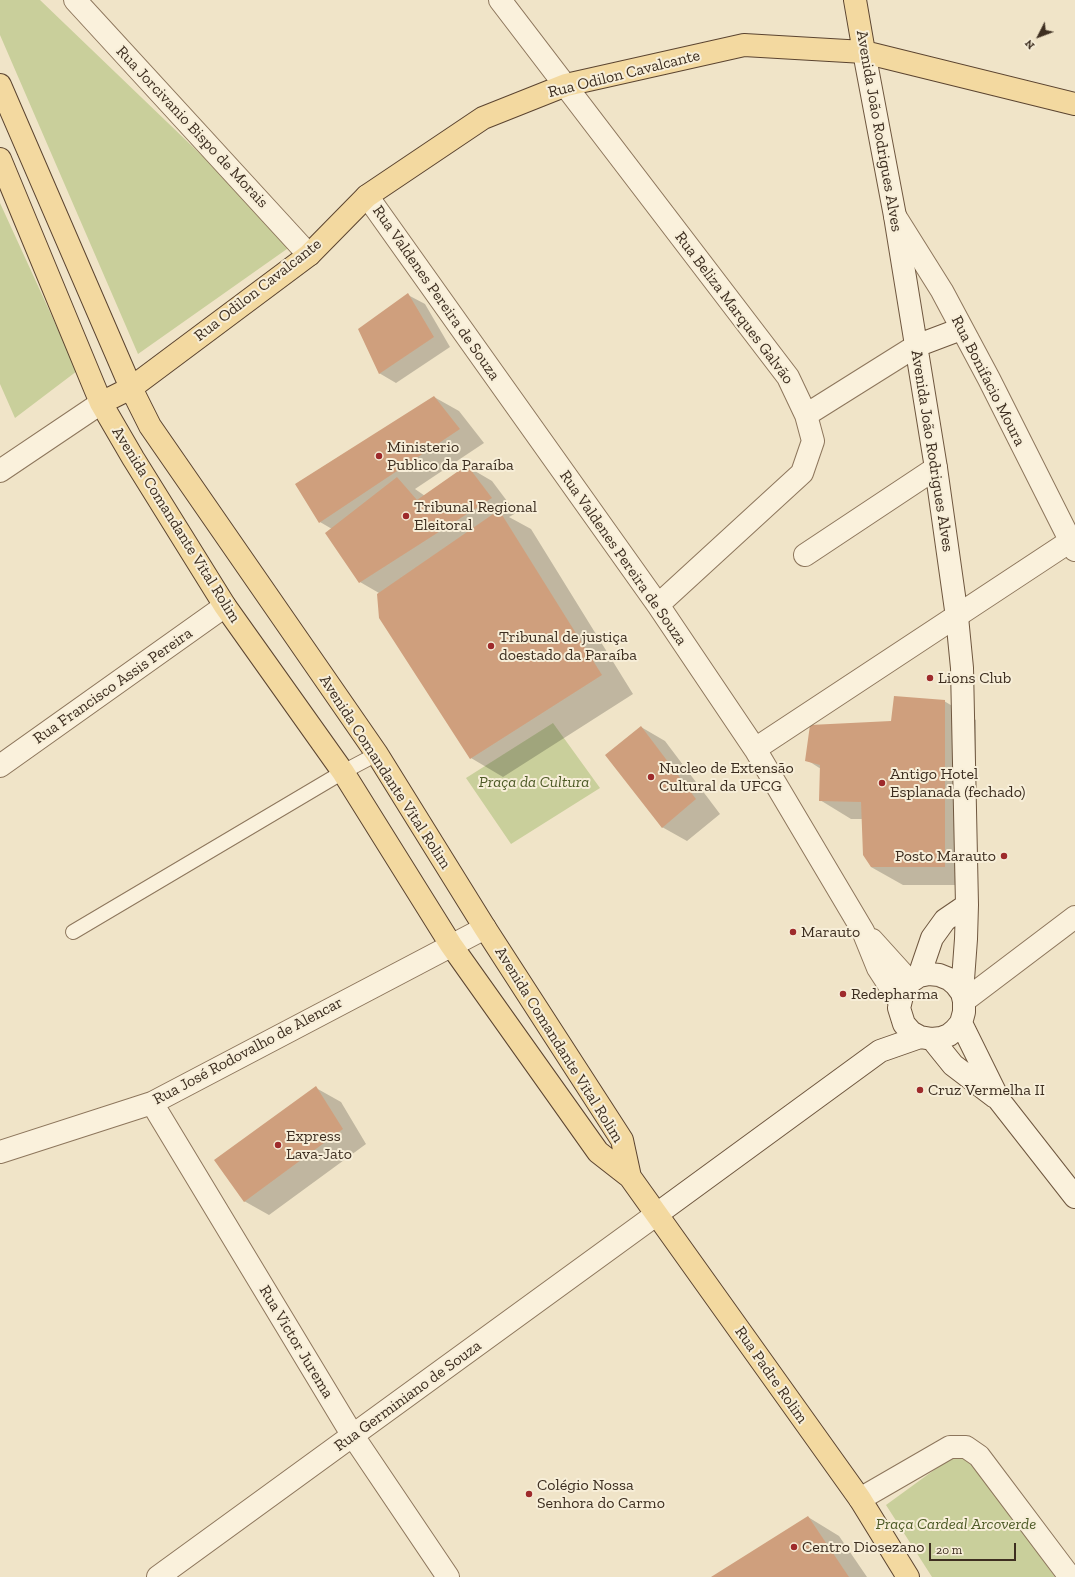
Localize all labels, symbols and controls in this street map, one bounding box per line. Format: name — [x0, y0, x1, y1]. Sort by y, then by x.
north arrow — [1019, 16, 1059, 56]
street label: Avenida João Rodrigues Alves — [852, 29, 906, 233]
text: N — [1022, 37, 1037, 52]
street label: Rua Jorcivanio Bispo de Morais — [112, 42, 272, 212]
street label: Rua Odilon Cavalcante — [546, 46, 702, 102]
street label: Rua Valdenes Pereira de Souza — [368, 202, 504, 384]
street label: Rua Beliza Marques Galvão — [670, 228, 798, 388]
street label: Rua Odilon Cavalcante — [191, 234, 325, 346]
street label: Rua Bonifacio Moura — [947, 313, 1029, 449]
street label: Avenida João Rodrigues Alves — [907, 349, 957, 553]
street label: Avenida Comandante Vital Rolim — [108, 424, 244, 626]
place label: Ministerio Publico da Paraíba — [387, 437, 514, 475]
marker: Ministerio Publico da Paraíba — [374, 451, 384, 461]
street label: Rua Valdenes Pereira de Souza — [555, 467, 691, 649]
place label: Tribunal Regional Eleitoral — [414, 497, 537, 535]
marker: Tribunal Regional Eleitoral — [401, 511, 411, 521]
street label: Rua Francisco Assis Pereira — [30, 624, 196, 748]
place label: Tribunal de justiça doestado da Paraíba — [499, 627, 637, 665]
marker: Tribunal de justiça doestado da Paraíba — [486, 641, 496, 651]
place label: Lions Club — [938, 668, 1011, 688]
street label: Avenida Comandante Vital Rolim — [315, 671, 455, 873]
marker: Lions Club — [925, 673, 935, 683]
place label: Nucleo de Extensão Cultural da UFCG — [659, 758, 794, 796]
place label: Antigo Hotel Esplanada (fechado) — [890, 764, 1025, 802]
park label: Praça da Cultura — [479, 772, 589, 792]
marker: Nucleo de Extensão Cultural da UFCG — [646, 772, 656, 782]
marker: Antigo Hotel Esplanada (fechado) — [877, 778, 887, 788]
place label: Posto Marauto — [895, 846, 996, 866]
marker: Posto Marauto — [999, 851, 1009, 861]
place label: Marauto — [801, 922, 860, 942]
marker: Marauto — [788, 927, 798, 937]
street label: Avenida Comandante Vital Rolim — [491, 944, 627, 1146]
place label: Redepharma — [851, 984, 938, 1004]
marker: Redepharma — [838, 989, 848, 999]
street label: Rua José Rodovalho de Alencar — [150, 993, 346, 1109]
place label: Cruz Vermelha II — [928, 1080, 1045, 1100]
marker: Cruz Vermelha II — [915, 1085, 925, 1095]
place label: Express Lava-Jato — [286, 1126, 352, 1164]
marker: Express Lava-Jato — [273, 1140, 283, 1150]
street label: Rua Victor Jurema — [255, 1282, 337, 1402]
street label: Rua Padre Rolim — [730, 1323, 812, 1427]
street label: Rua Germiniano de Souza — [331, 1336, 485, 1456]
place label: Colégio Nossa Senhora do Carmo — [537, 1475, 665, 1513]
marker: Colégio Nossa Senhora do Carmo — [524, 1489, 534, 1499]
park label: Praça Cardeal Arcoverde — [876, 1514, 1036, 1534]
scale bar — [931, 1535, 1018, 1561]
place label: Centro Diosezano — [802, 1537, 925, 1557]
marker: Centro Diosezano — [789, 1542, 799, 1552]
text: 20 m — [936, 1543, 962, 1557]

